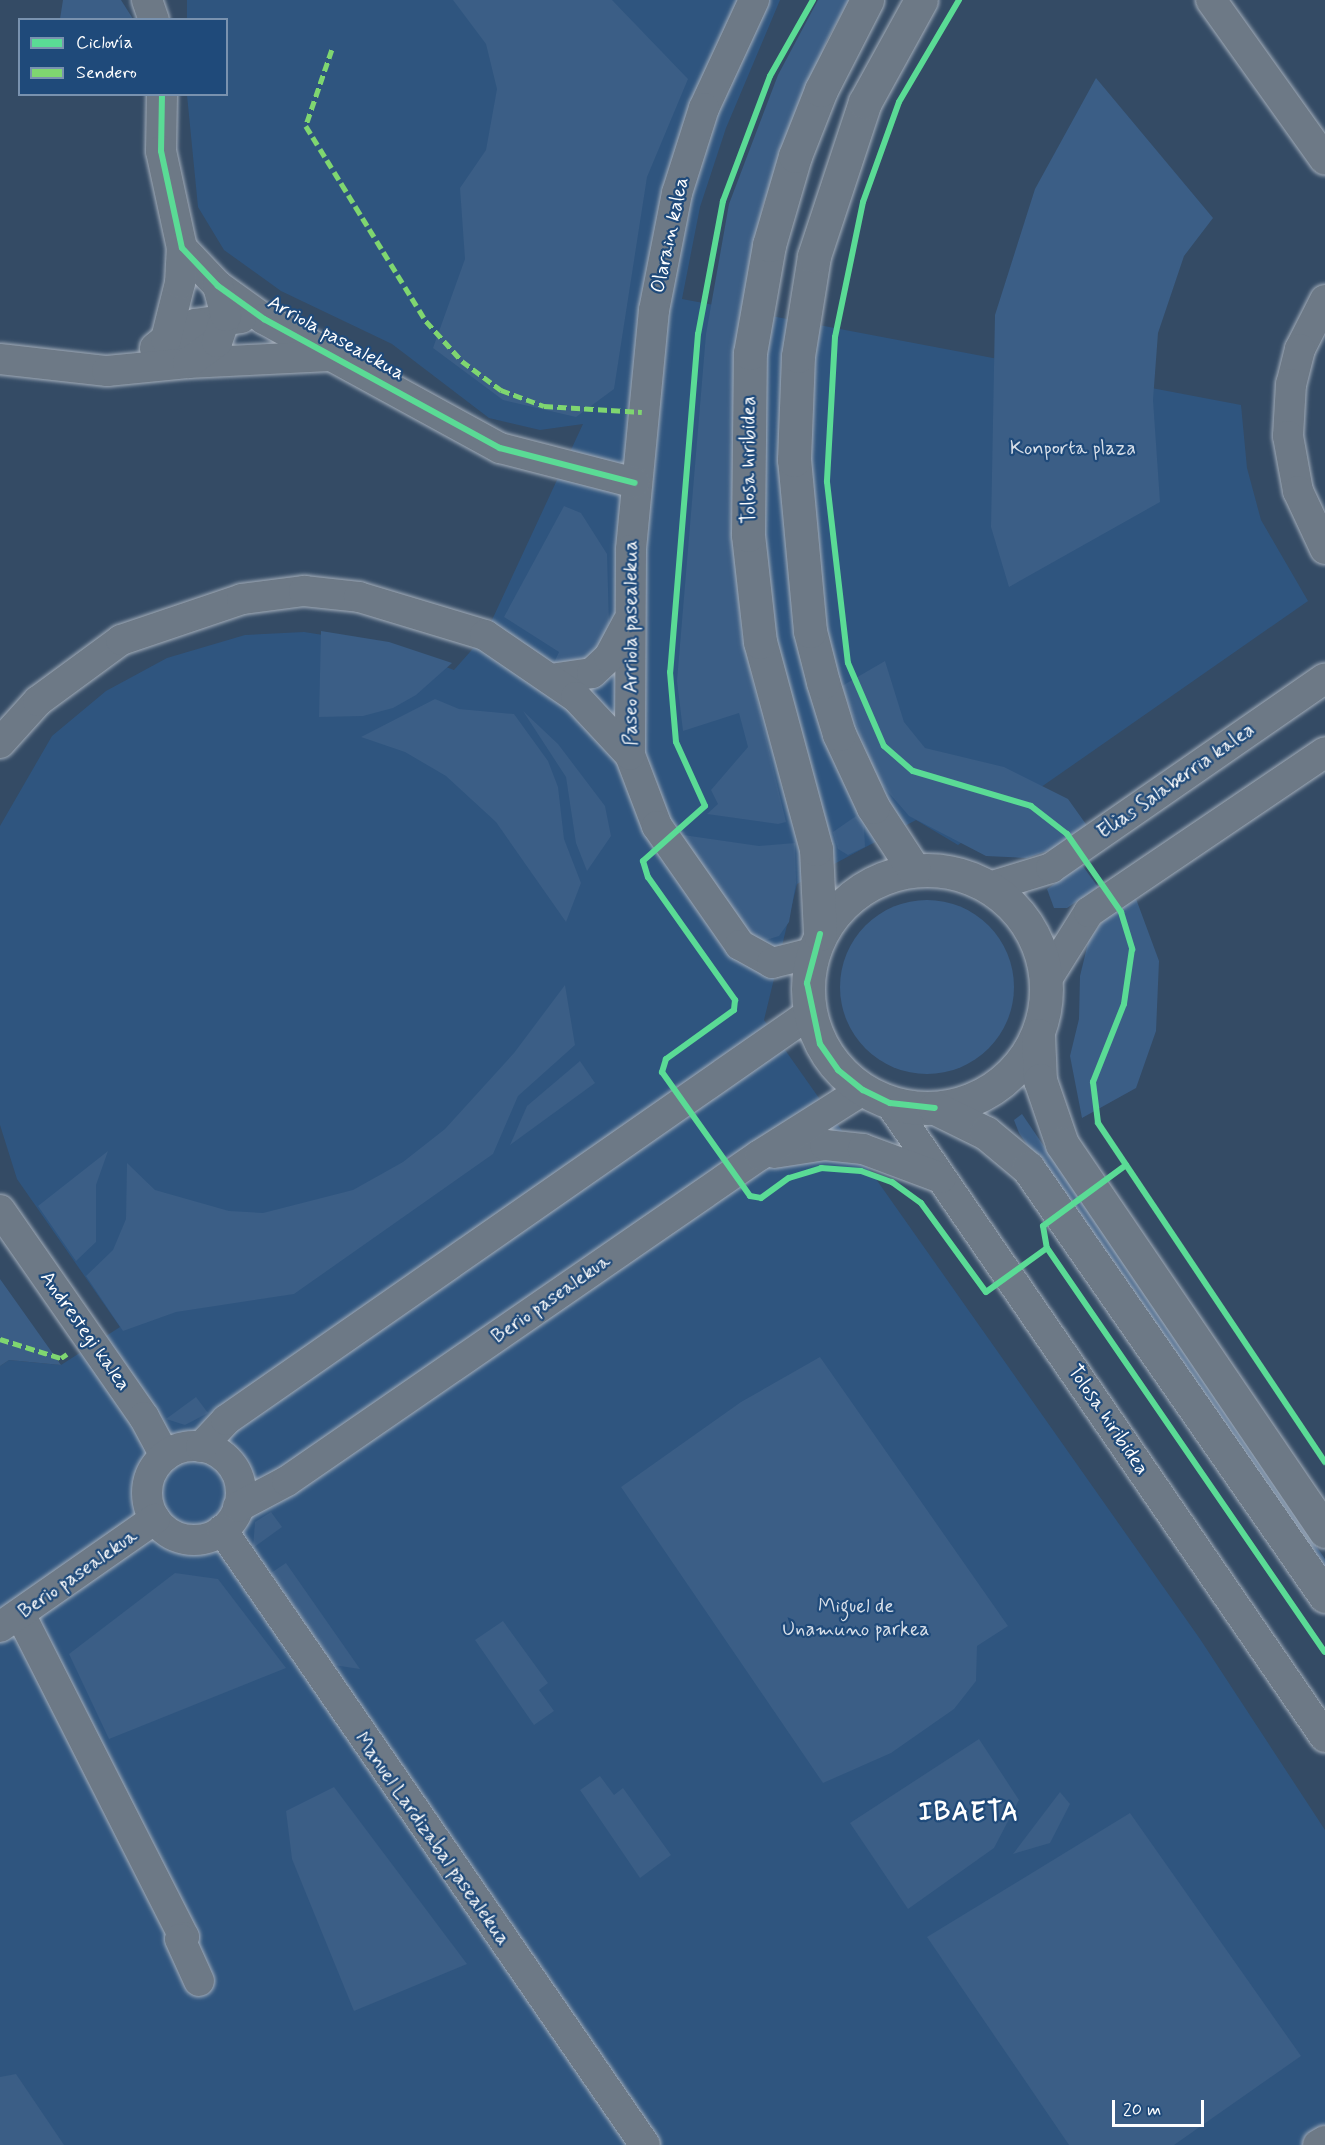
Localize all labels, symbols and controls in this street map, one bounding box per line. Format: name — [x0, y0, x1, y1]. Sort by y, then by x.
legend — [18, 18, 228, 96]
text: Ciclovía — [76, 31, 133, 55]
text: Sendero — [76, 61, 137, 85]
street label: Olarain kalea — [646, 174, 694, 296]
street label: Arriola pasealekua — [263, 290, 409, 386]
street label: Tolosa hiribidea — [737, 396, 761, 524]
park label: Konporta plaza — [1010, 436, 1136, 460]
street label: Paseo Arriola pasealekua — [619, 540, 643, 746]
street label: Elias Salaberria kalea — [1093, 718, 1259, 844]
street label: Berio pasealekua — [487, 1249, 615, 1349]
street label: Andrestegi kalea — [35, 1266, 135, 1396]
street label: Tolosa hiribidea — [1062, 1360, 1154, 1480]
street label: Berio pasealekua — [14, 1524, 142, 1624]
park label: Miguel de Unamuno parkea — [781, 1595, 931, 1642]
street label: Manuel Lardizabal pasealekua — [349, 1728, 515, 1950]
district label: IBAETA — [918, 1798, 1020, 1830]
scale bar — [1115, 2088, 1206, 2126]
text: 20 m — [1123, 2098, 1161, 2122]

